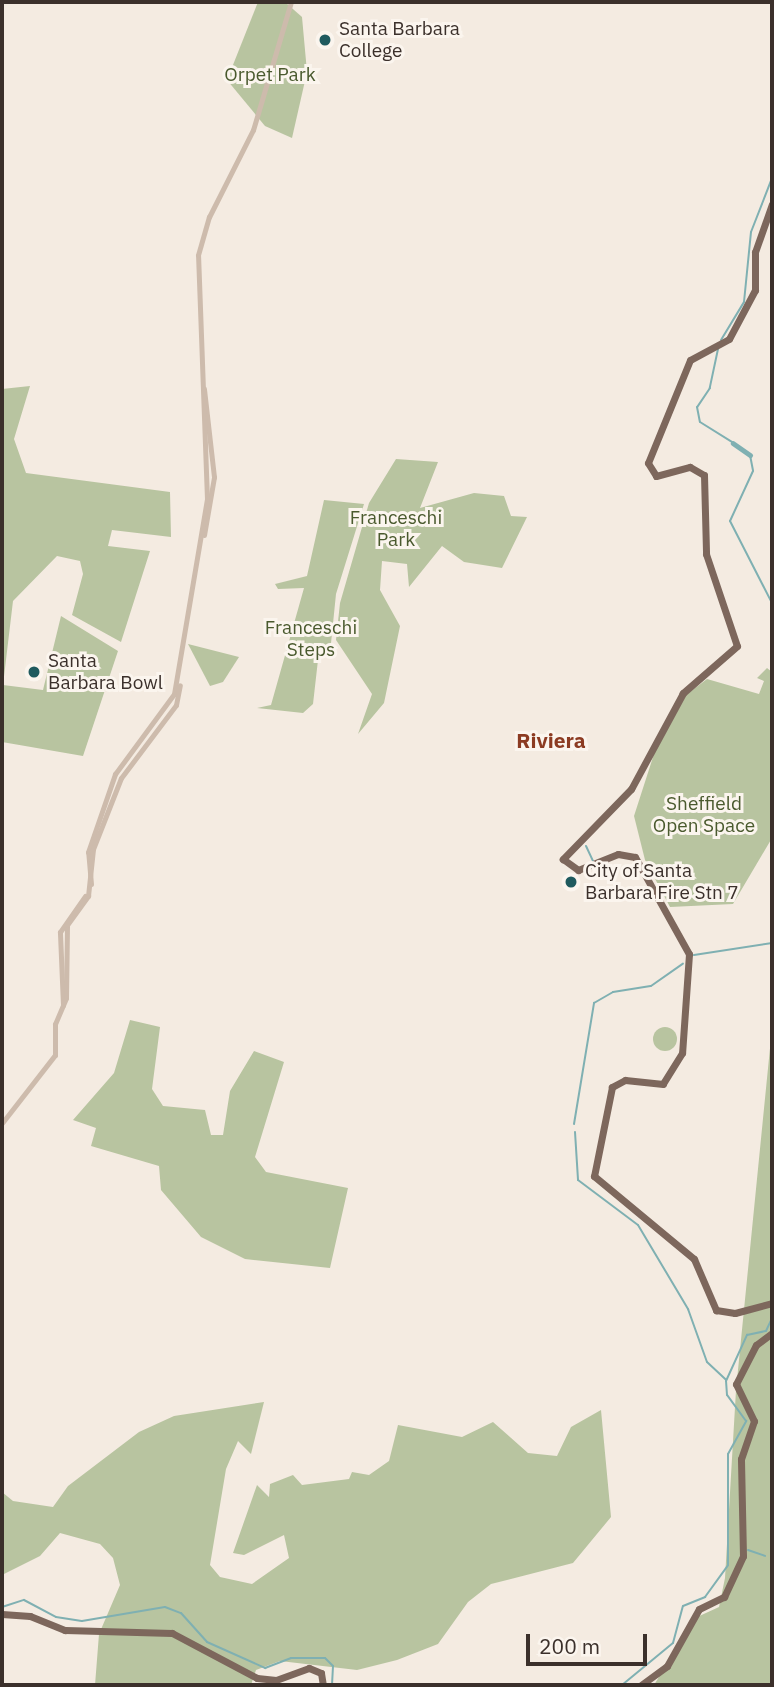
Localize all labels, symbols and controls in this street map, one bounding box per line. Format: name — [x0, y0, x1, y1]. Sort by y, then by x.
place label: Santa Barbara College — [339, 18, 460, 62]
marker: Santa Barbara College — [317, 32, 333, 48]
park label: Orpet Park — [224, 64, 316, 86]
park label: Franceschi Park — [350, 507, 442, 551]
park label: Franceschi Steps — [265, 617, 357, 661]
place label: Santa Barbara Bowl — [48, 650, 163, 694]
marker: Santa Barbara Bowl — [26, 664, 42, 680]
district label: Riviera — [516, 727, 586, 753]
park label: Sheffield Open Space — [653, 793, 755, 837]
place label: City of Santa Barbara Fire Stn 7 — [585, 860, 739, 904]
marker: City of Santa Barbara Fire Stn 7 — [563, 874, 579, 890]
scale bar — [529, 1620, 650, 1664]
text: 200 m — [539, 1632, 600, 1660]

